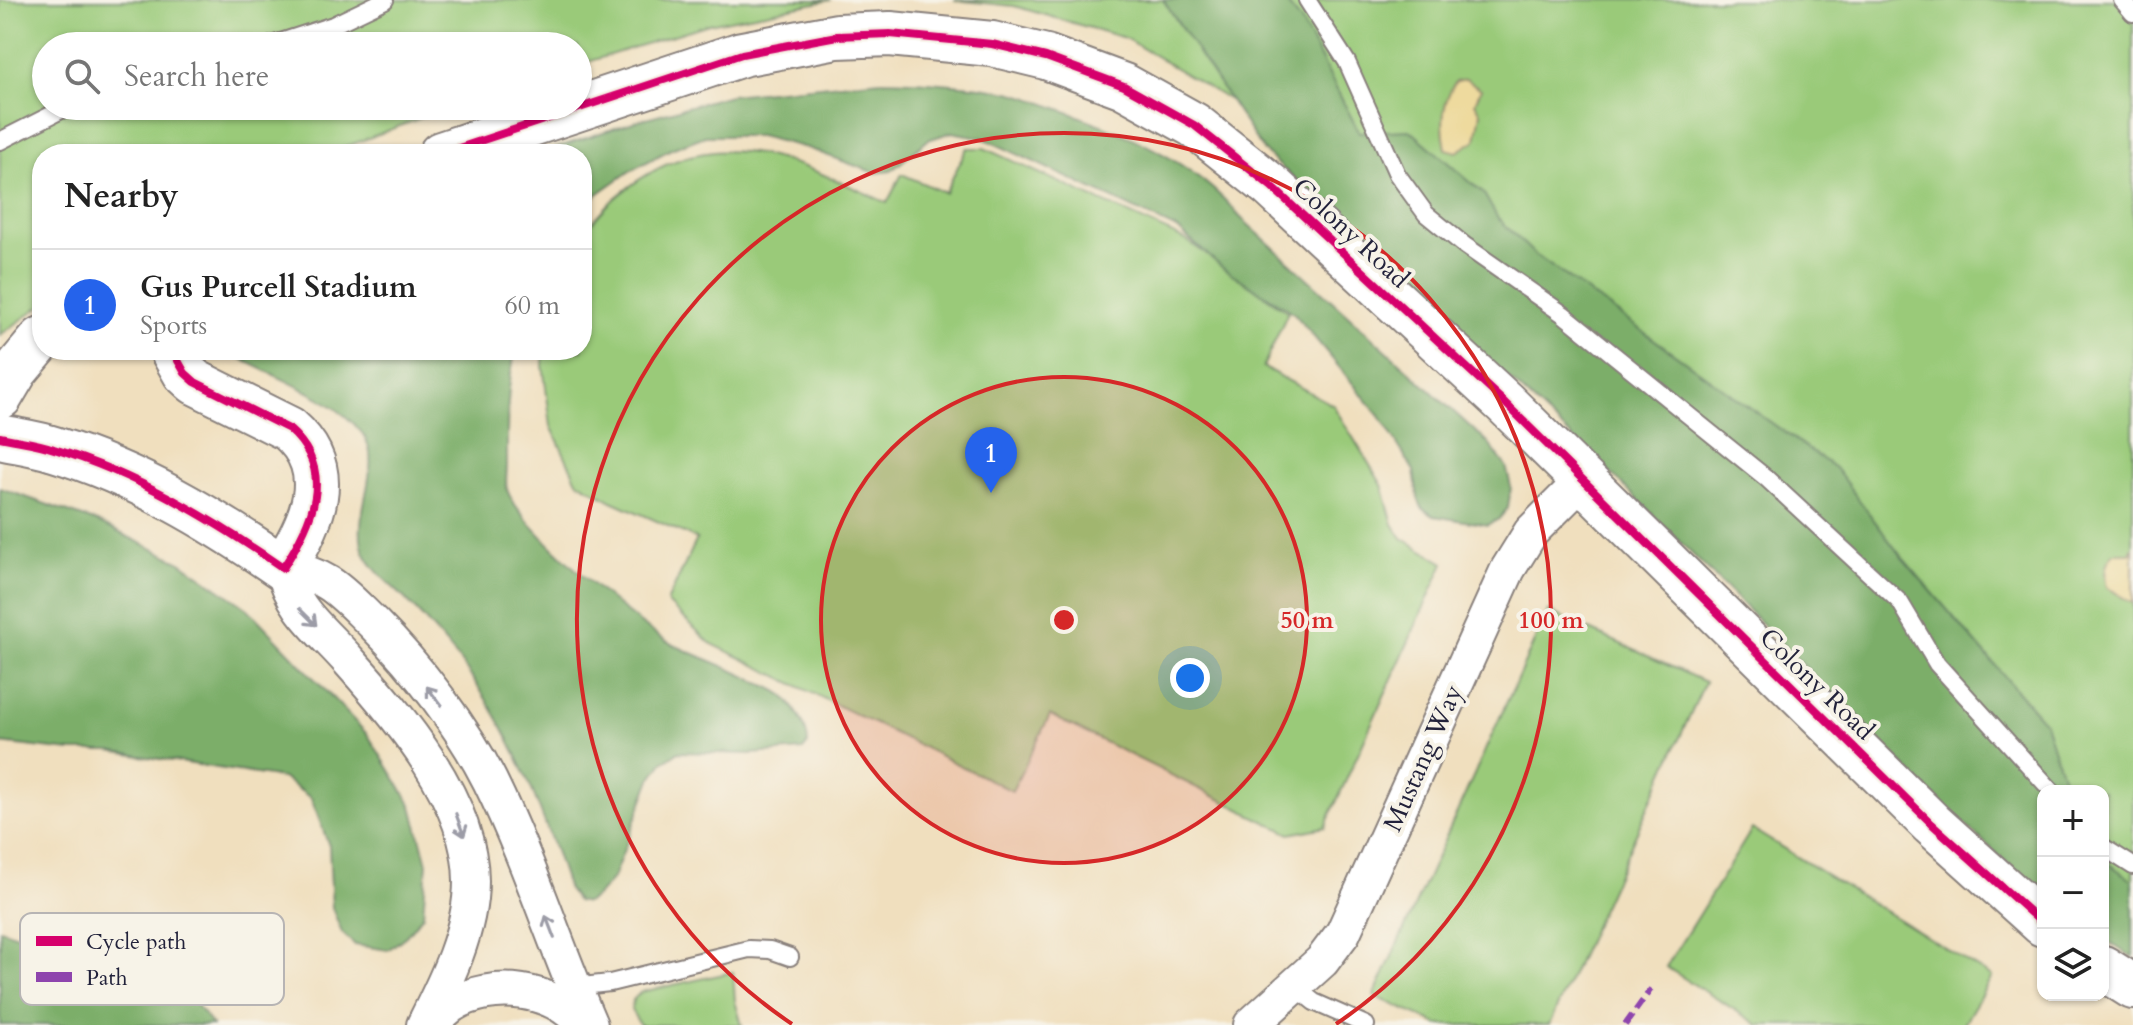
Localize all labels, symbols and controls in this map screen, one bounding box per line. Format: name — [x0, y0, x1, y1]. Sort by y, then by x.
search box — [32, 32, 592, 120]
icon: search — [60, 54, 104, 98]
text: Search here — [124, 56, 269, 97]
street label: Colony Road — [1285, 170, 1417, 296]
text: Nearby — [64, 173, 179, 219]
text: Gus Purcell Stadium — [140, 267, 417, 308]
text: 1 — [83, 288, 97, 323]
text: 60 m — [504, 288, 560, 323]
text: Sports — [140, 308, 207, 343]
pin: 1 — [965, 427, 1017, 493]
text: 50 m — [1280, 604, 1334, 637]
text: 100 m — [1518, 604, 1585, 637]
centre of rings — [1050, 606, 1078, 634]
one-way arrow — [298, 607, 317, 626]
street label: Colony Road — [1752, 620, 1882, 748]
your location — [1170, 658, 1210, 698]
street label: Mustang Way — [1375, 679, 1471, 837]
one-way arrow — [426, 685, 442, 707]
map controls — [2037, 785, 2109, 1001]
button: + — [2037, 785, 2109, 857]
one-way arrow — [454, 813, 468, 837]
button: − — [2037, 857, 2109, 929]
legend — [20, 913, 284, 1005]
one-way arrow — [542, 915, 556, 940]
text: Cycle path — [86, 927, 186, 957]
button: layers — [2037, 929, 2109, 1001]
text: Path — [86, 963, 128, 993]

